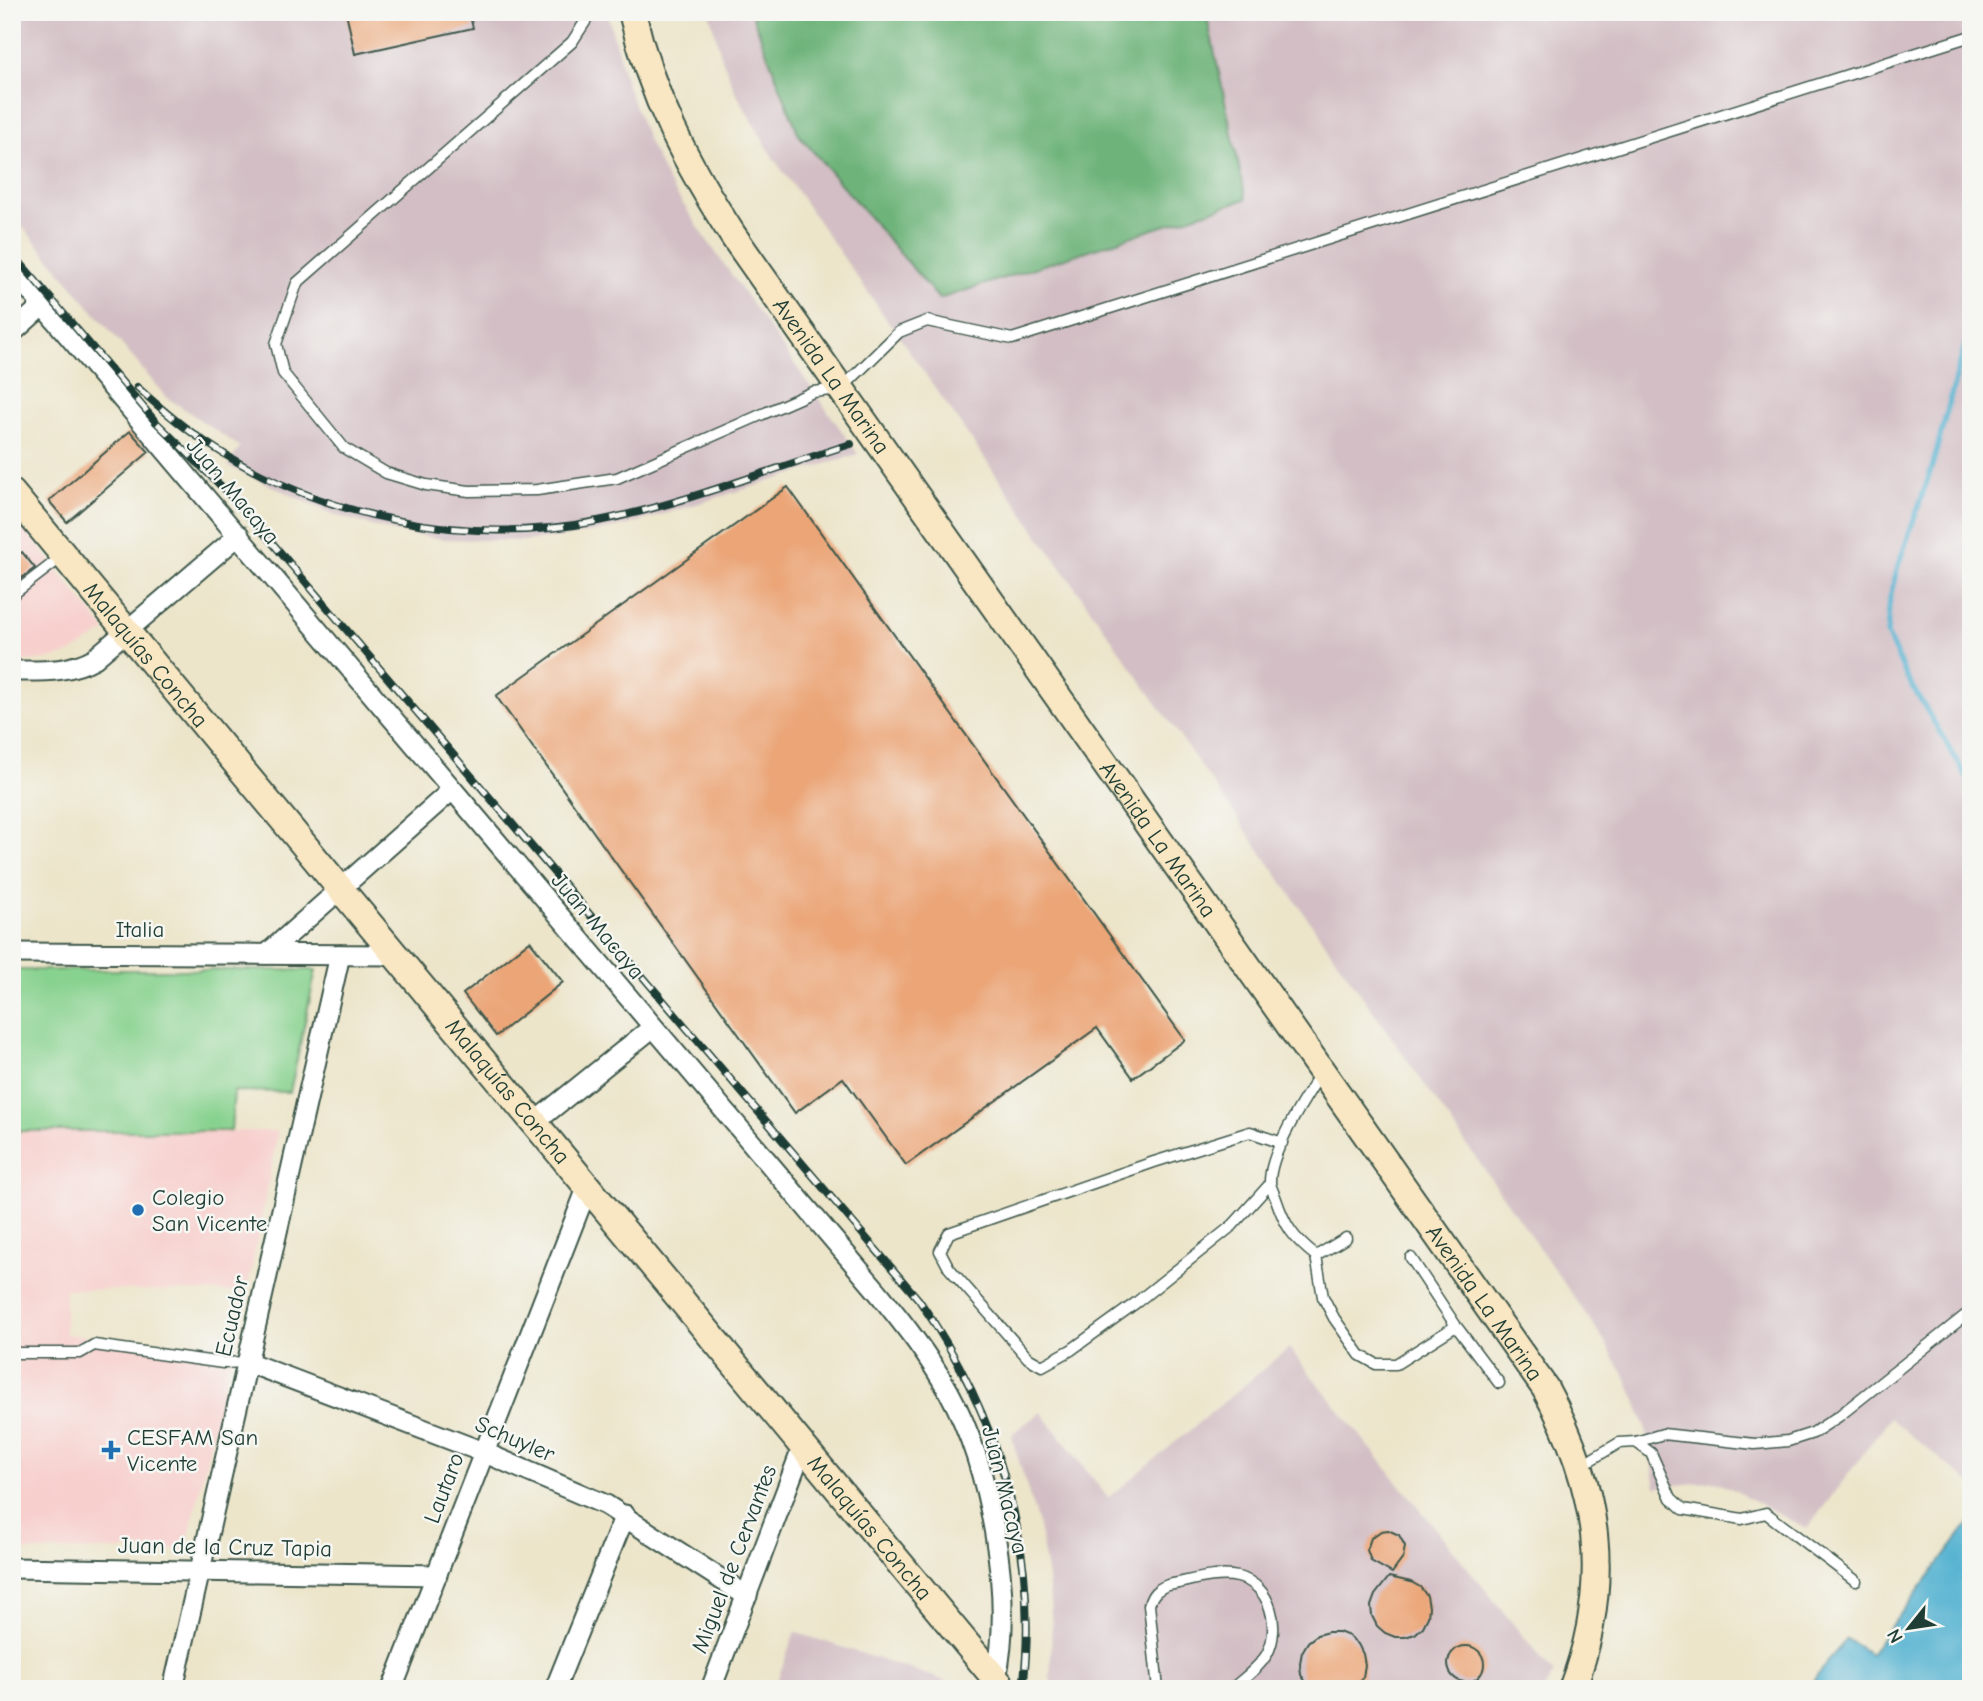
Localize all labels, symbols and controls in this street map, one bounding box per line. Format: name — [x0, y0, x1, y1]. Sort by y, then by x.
street label: Avenida La Marina — [767, 292, 896, 459]
street label: Juan Macaya — [181, 432, 285, 550]
street label: Malaquías Concha — [78, 577, 214, 733]
street label: Avenida La Marina — [1094, 756, 1222, 922]
street label: Juan Macaya — [546, 867, 650, 985]
street label: Italia — [116, 916, 164, 943]
street label: Malaquías Concha — [440, 1013, 576, 1169]
place label: Colegio San Vicente — [152, 1184, 267, 1237]
marker: Colegio San Vicente — [130, 1202, 146, 1218]
street label: Avenida La Marina — [1421, 1219, 1549, 1386]
street label: Ecuador — [210, 1272, 255, 1359]
street label: Schuyler — [471, 1410, 560, 1468]
street label: Juan Macaya — [976, 1423, 1034, 1557]
place label: CESFAM San Vicente — [127, 1424, 258, 1477]
marker: CESFAM San Vicente — [101, 1440, 121, 1460]
street label: Lautaro — [418, 1449, 470, 1527]
street label: Malaquías Concha — [802, 1449, 938, 1606]
street label: Miguel de Cervantes — [686, 1461, 782, 1657]
street label: Juan de la Cruz Tapia — [118, 1532, 332, 1562]
north arrow — [1874, 1592, 1944, 1662]
text: N — [1883, 1625, 1908, 1647]

